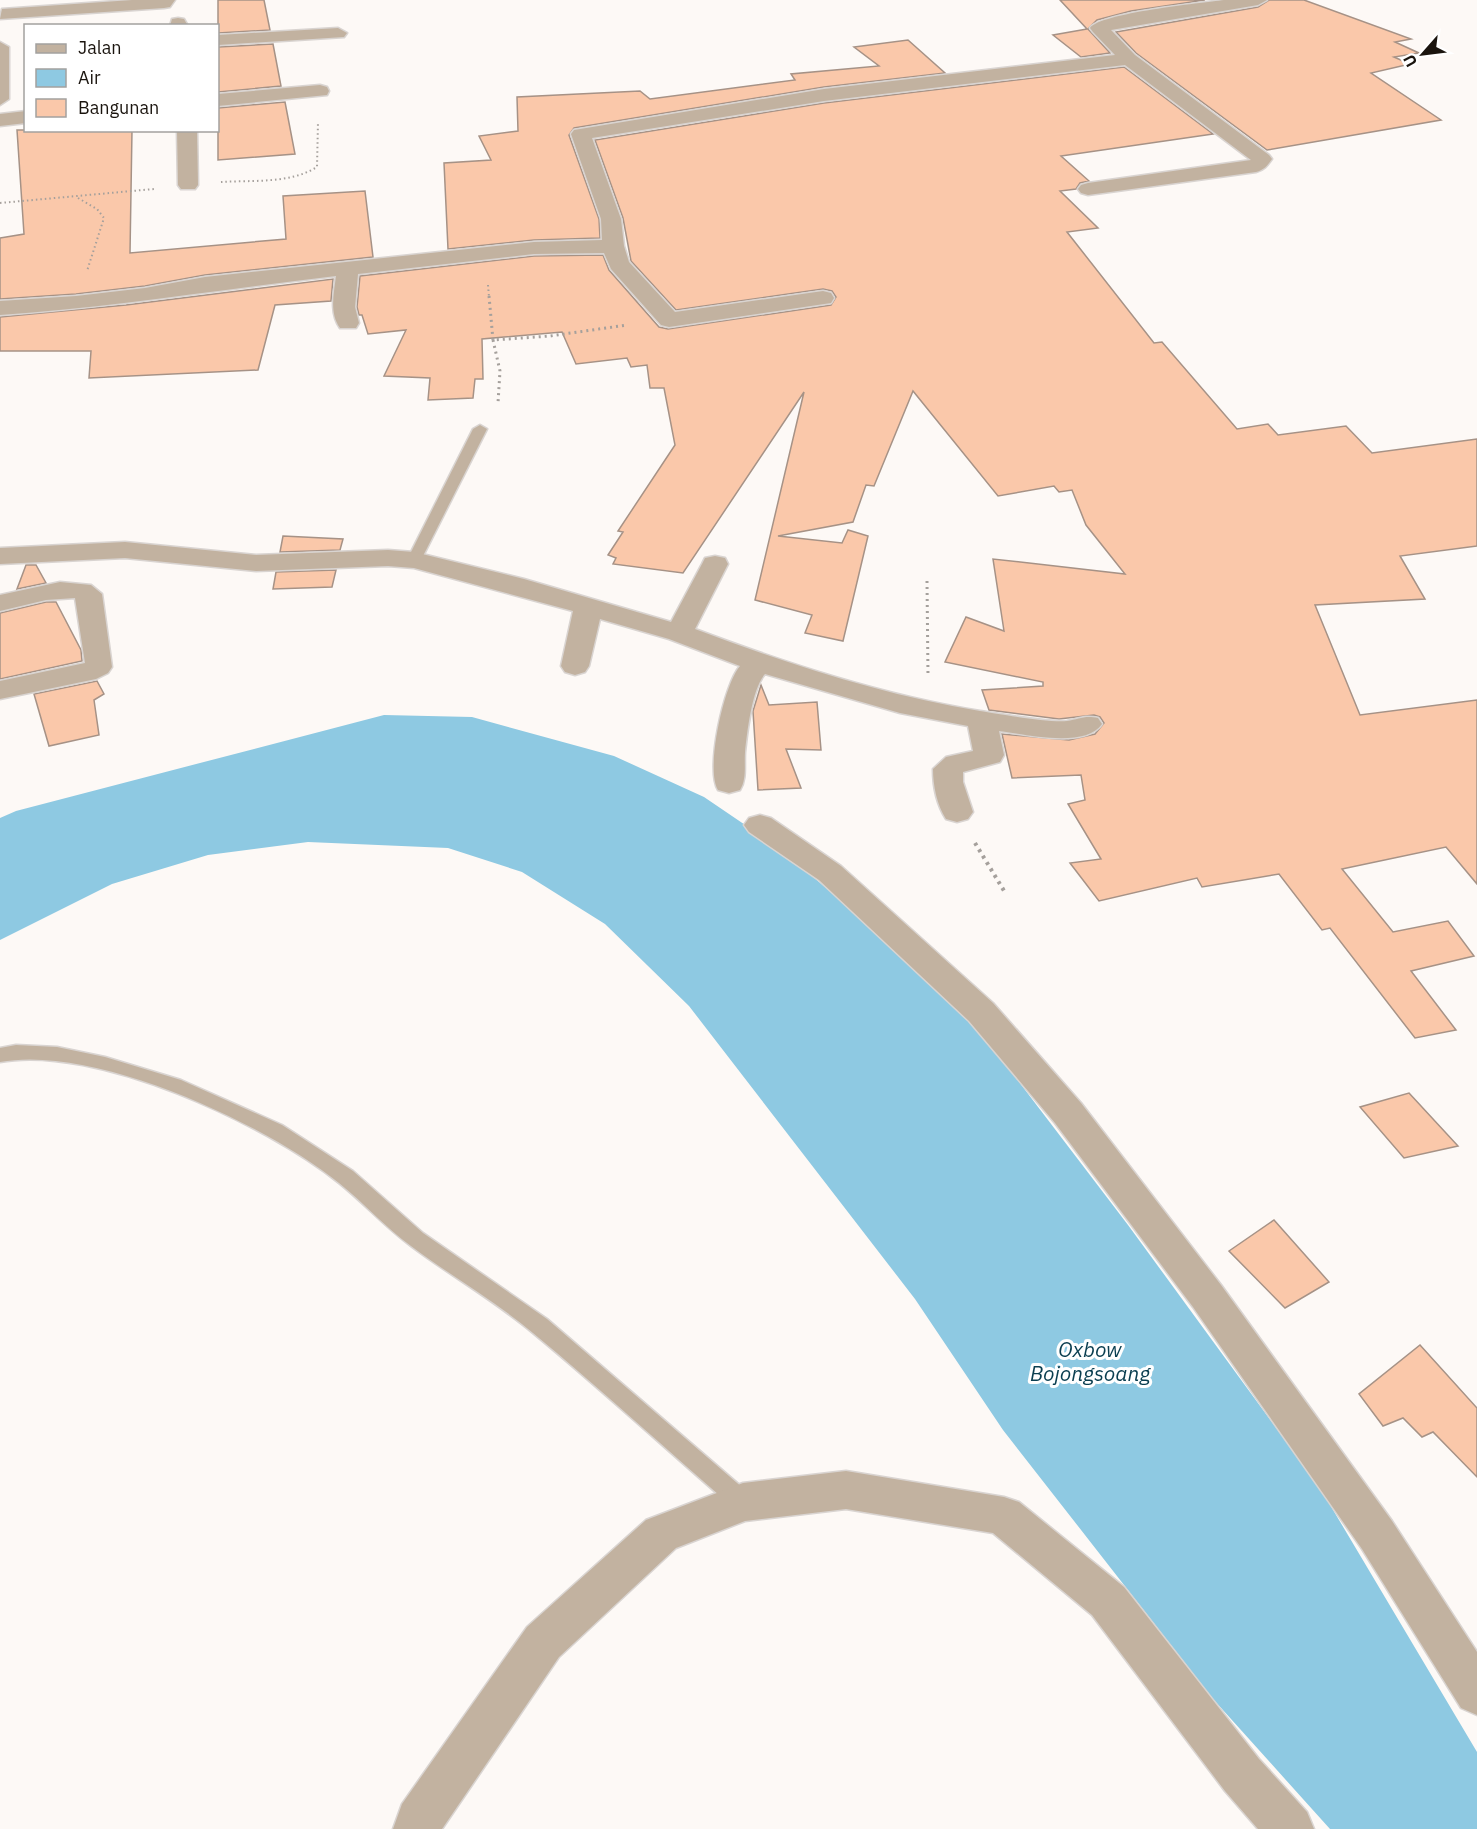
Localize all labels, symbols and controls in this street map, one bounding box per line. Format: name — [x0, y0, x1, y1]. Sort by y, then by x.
legend — [24, 24, 219, 132]
north arrow — [1393, 24, 1453, 84]
text: Jalan — [78, 36, 122, 59]
text: U — [1398, 51, 1421, 71]
text: Air — [78, 66, 101, 89]
text: Bangunan — [78, 96, 159, 119]
water label: Oxbow Bojongsoang — [1030, 1335, 1151, 1387]

